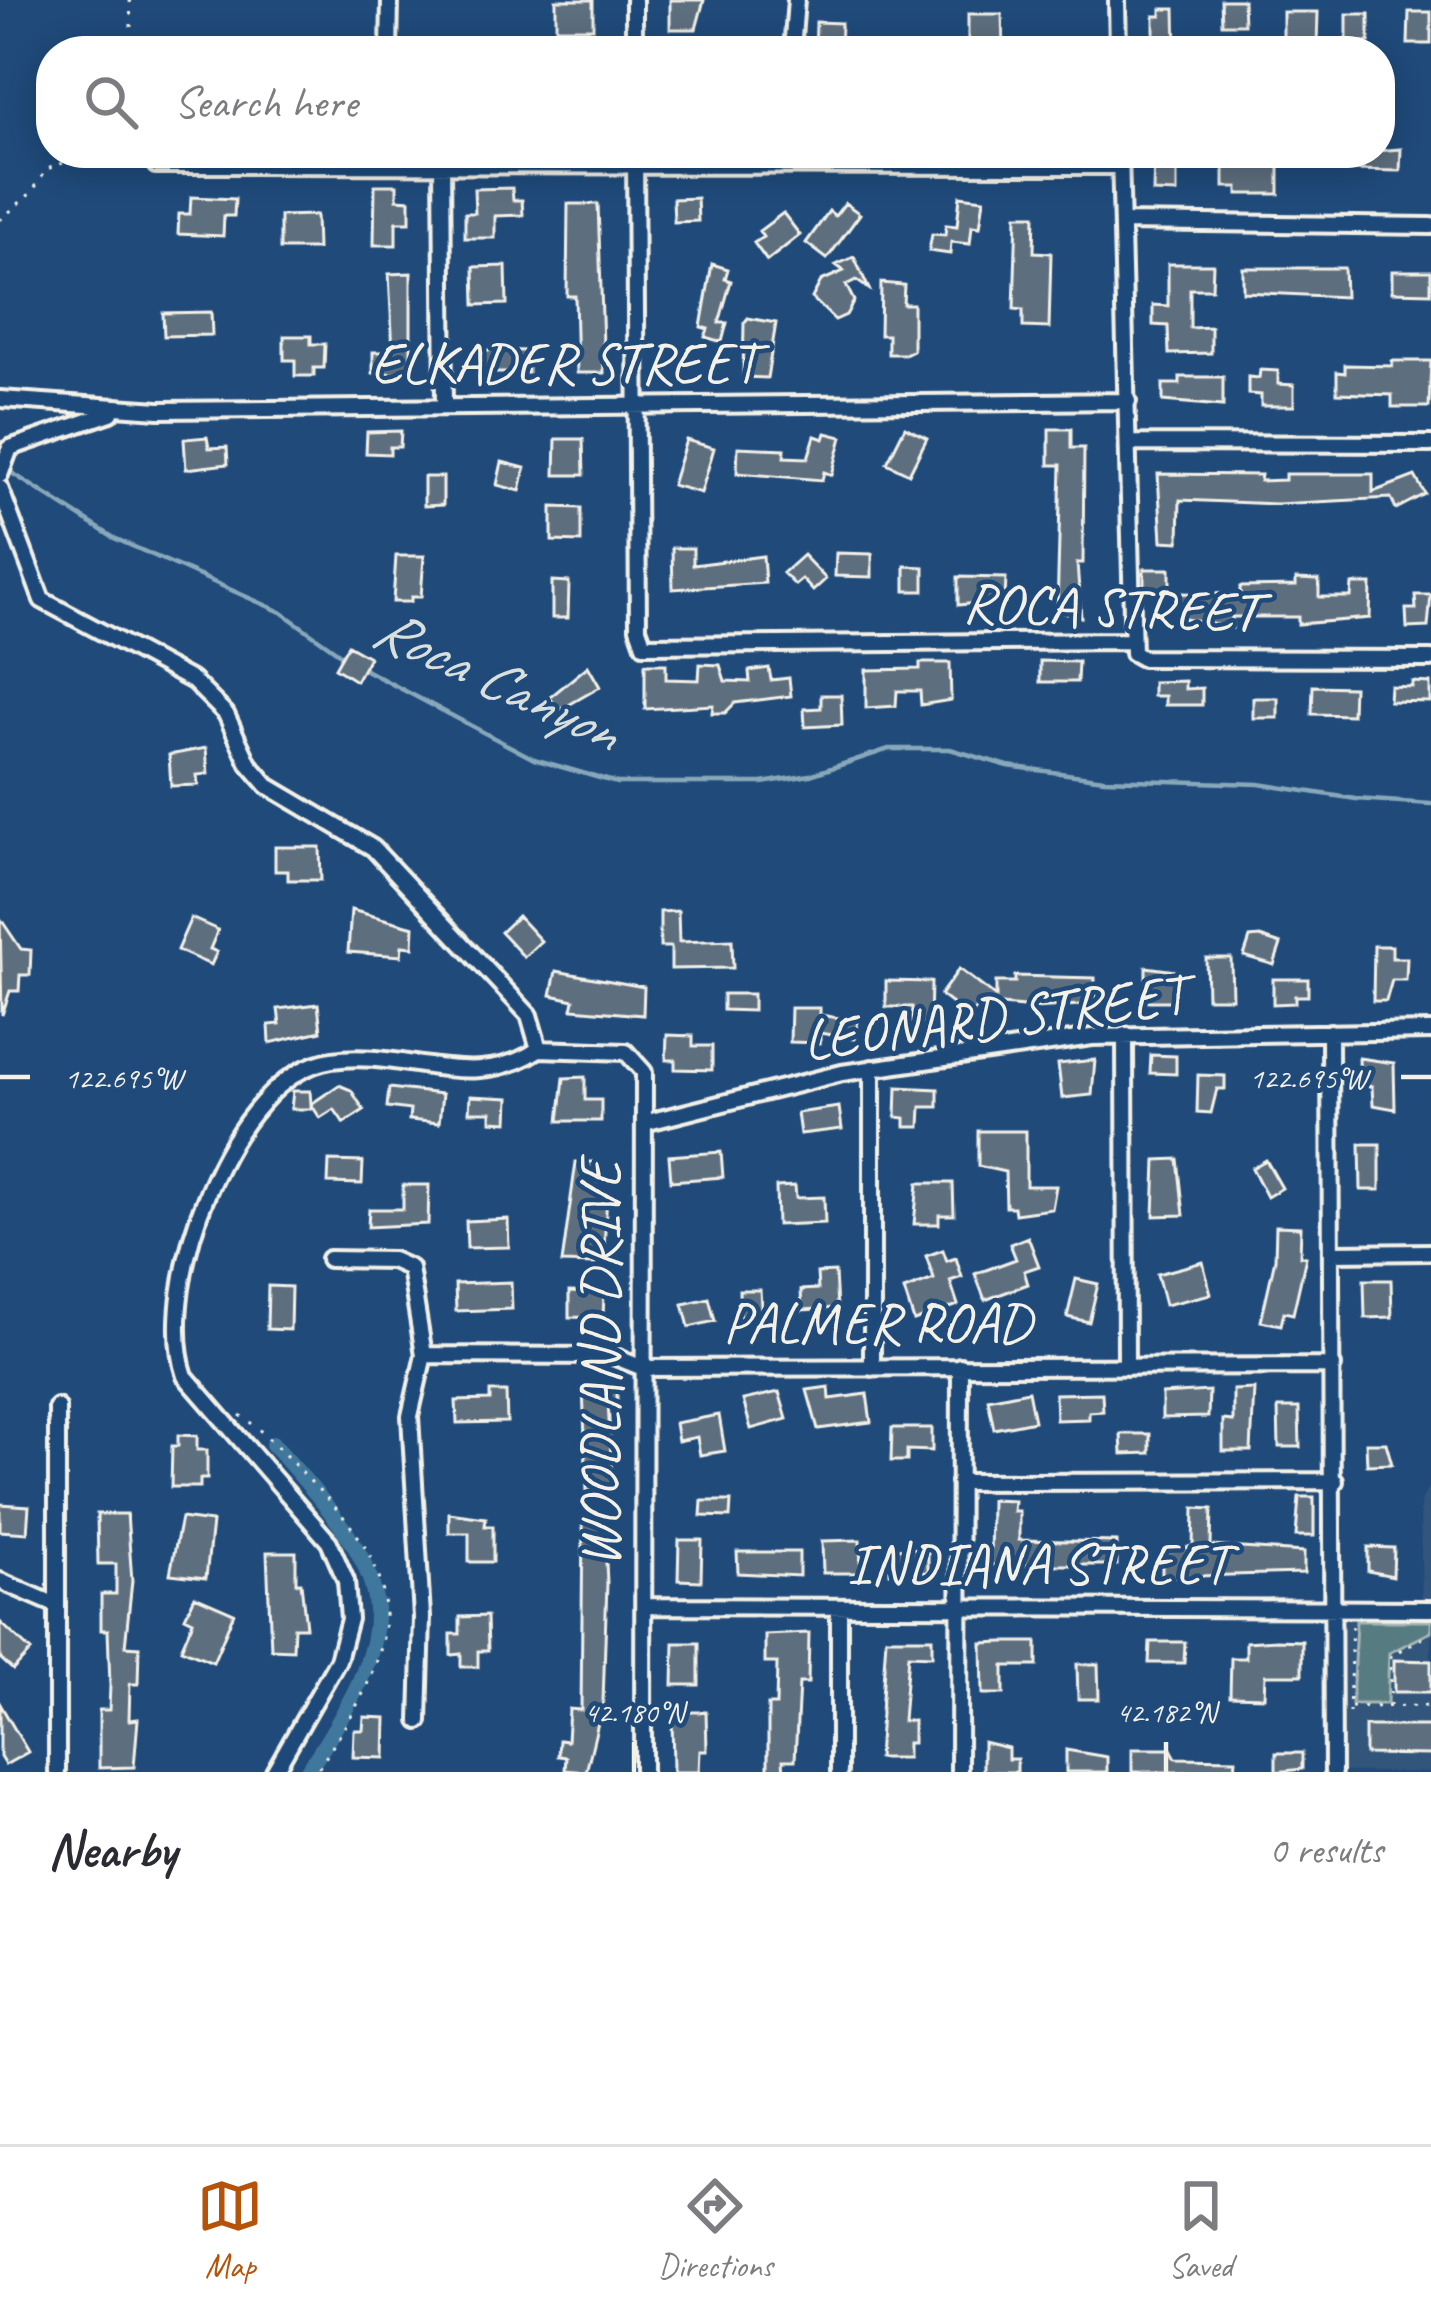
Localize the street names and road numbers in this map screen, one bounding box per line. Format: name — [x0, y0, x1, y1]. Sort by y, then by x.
street label: ELKADER STREET — [371, 327, 771, 399]
street label: ROCA STREET — [962, 566, 1274, 649]
street label: LEONARD STREET — [799, 956, 1203, 1076]
street label: WOODLAND DRIVE — [564, 1154, 636, 1567]
street label: PALMER ROAD — [723, 1287, 1036, 1359]
street label: INDIANA STREET — [847, 1528, 1240, 1600]

